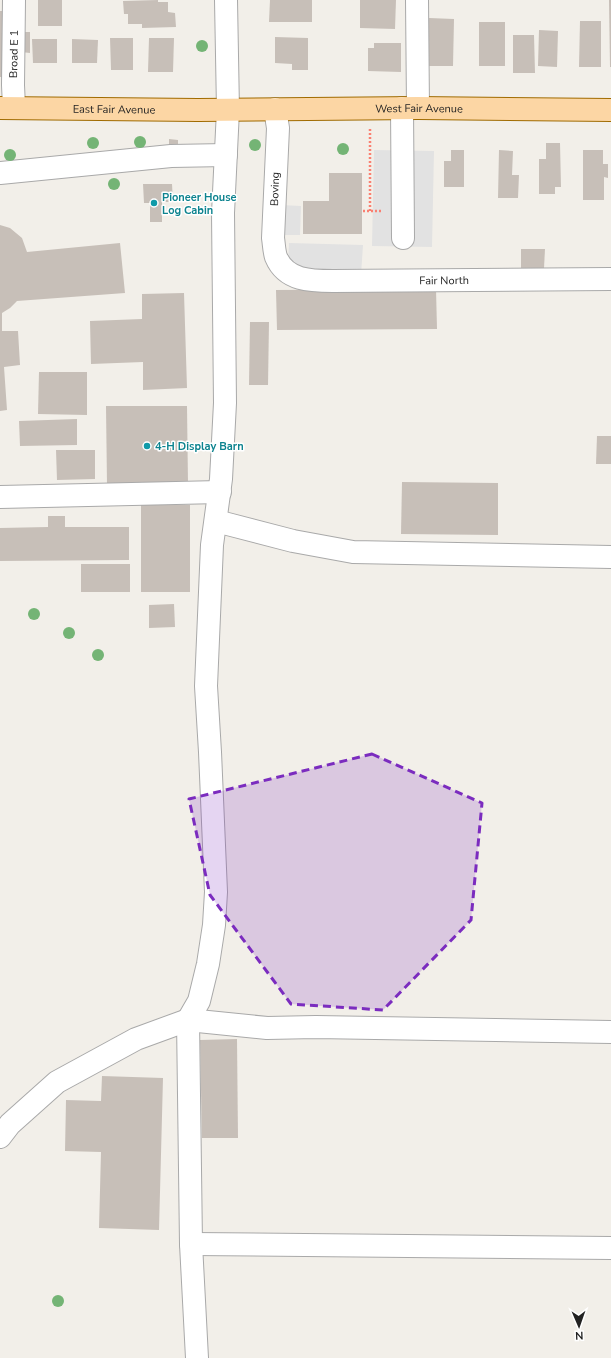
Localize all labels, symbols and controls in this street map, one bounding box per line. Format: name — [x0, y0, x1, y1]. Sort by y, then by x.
street label: Broad E 1 — [6, 30, 22, 78]
street label: West Fair Avenue — [375, 100, 463, 116]
street label: East Fair Avenue — [73, 101, 156, 117]
street label: Boving — [267, 172, 283, 206]
place label: Pioneer House Log Cabin — [162, 190, 237, 218]
marker: Pioneer House Log Cabin — [149, 198, 159, 208]
street label: Fair North — [419, 273, 469, 288]
place label: 4-H Display Barn — [155, 439, 244, 454]
marker: 4-H Display Barn — [142, 441, 152, 451]
north arrow — [559, 1306, 599, 1346]
text: N — [575, 1328, 584, 1343]

